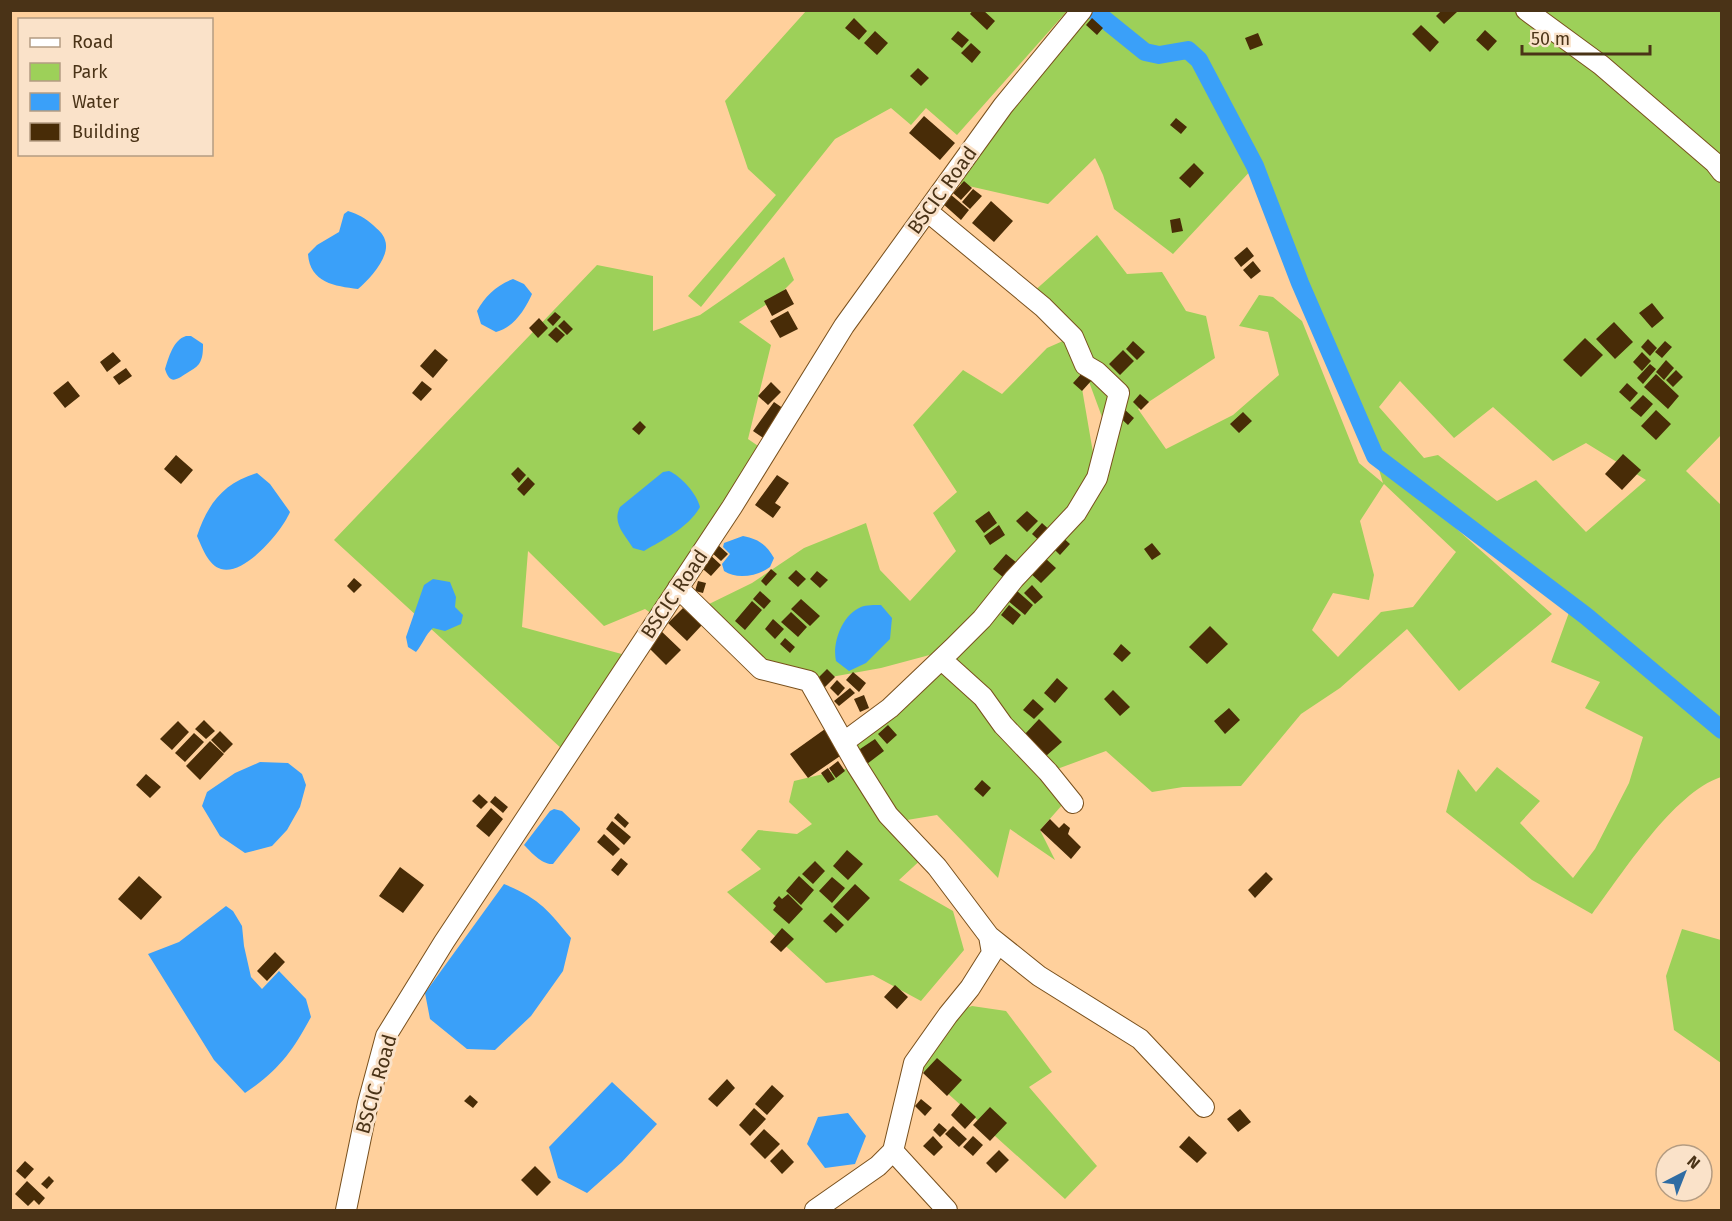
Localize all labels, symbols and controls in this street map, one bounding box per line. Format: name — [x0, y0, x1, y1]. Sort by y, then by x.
legend — [18, 18, 213, 156]
scale bar — [1522, 18, 1650, 56]
text: 50 m — [1531, 28, 1570, 50]
text: Road — [72, 31, 114, 53]
text: Park — [72, 61, 108, 83]
text: Water — [72, 91, 119, 113]
text: Building — [72, 121, 140, 143]
street label: BSCIC Road — [902, 142, 982, 238]
street label: BSCIC Road — [635, 545, 713, 643]
street label: BSCIC Road — [350, 1031, 402, 1137]
north arrow — [1654, 1143, 1714, 1203]
text: N — [1683, 1152, 1704, 1173]

